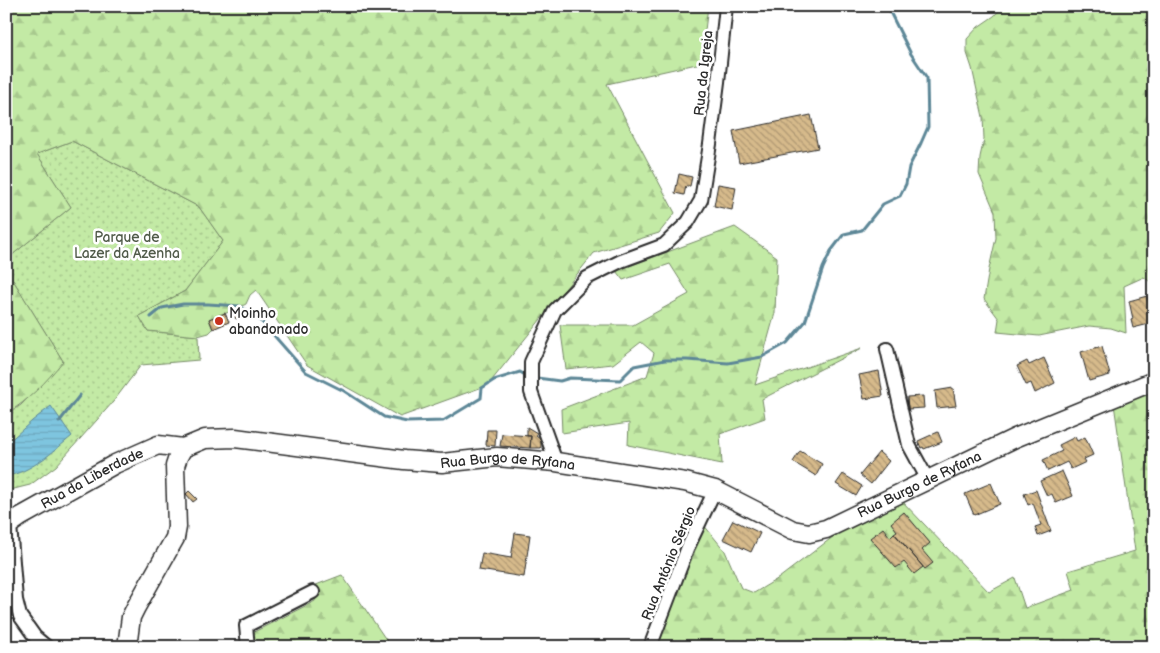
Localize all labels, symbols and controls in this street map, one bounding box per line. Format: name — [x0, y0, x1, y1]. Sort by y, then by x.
street label: Rua da Igreja — [691, 29, 716, 117]
park label: Parque de Lazer da Azenha — [74, 229, 180, 262]
place label: Moinho abandonado — [229, 305, 308, 338]
marker: Moinho abandonado — [213, 315, 225, 327]
street label: Rua da Liberdade — [38, 445, 146, 513]
street label: Rua Burgo de Ryfana — [855, 447, 984, 522]
street label: Rua Burgo de Ryfana — [439, 449, 576, 474]
street label: Rua António Sérgio — [638, 504, 699, 623]

